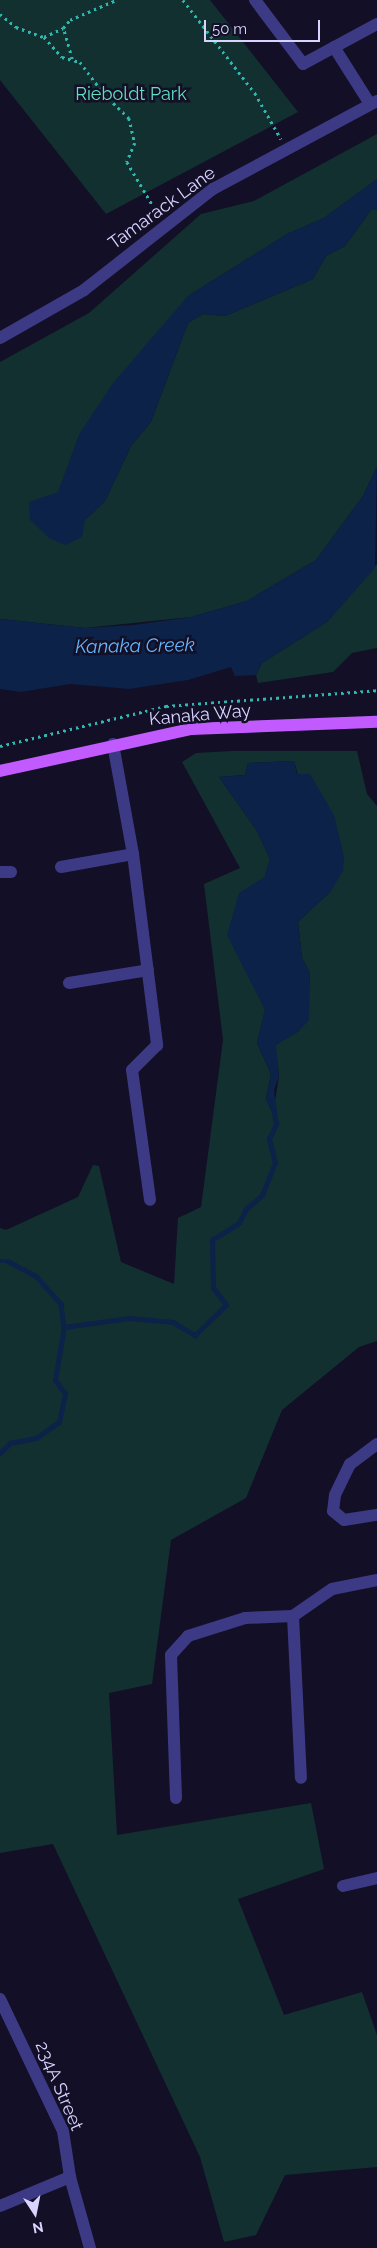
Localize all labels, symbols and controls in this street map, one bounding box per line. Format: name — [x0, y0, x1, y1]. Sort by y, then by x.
scale bar — [207, 10, 323, 42]
text: 50 m — [212, 20, 247, 38]
park label: Rieboldt Park — [75, 83, 187, 105]
street label: Tamarack Lane — [104, 162, 220, 254]
water label: Kanaka Creek — [75, 634, 195, 658]
street label: Kanaka Way — [148, 700, 252, 730]
street label: 234A Street — [30, 2038, 88, 2134]
north arrow — [10, 2188, 60, 2238]
text: N — [31, 2219, 45, 2237]

